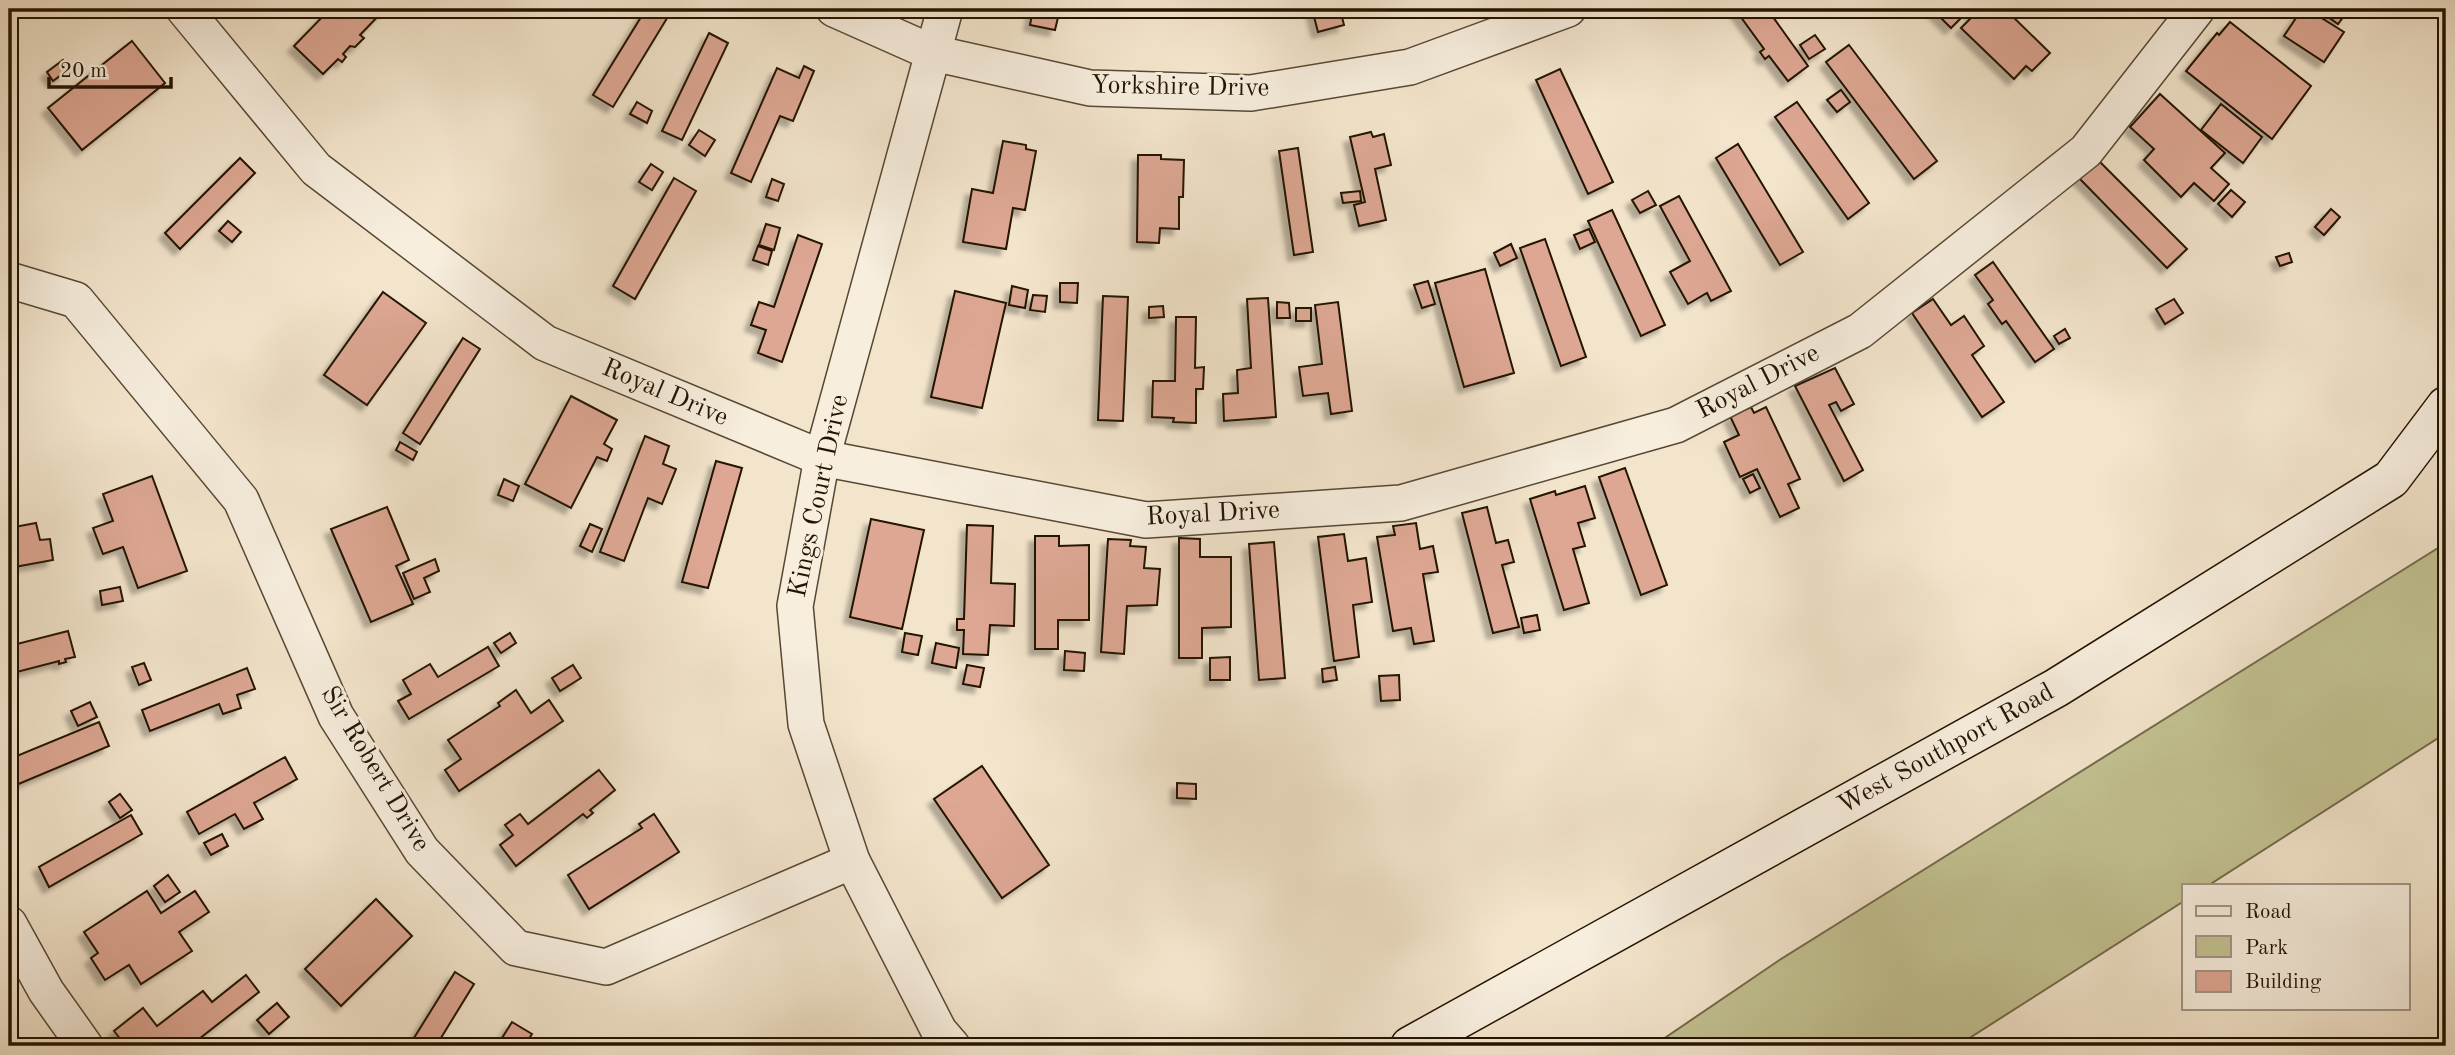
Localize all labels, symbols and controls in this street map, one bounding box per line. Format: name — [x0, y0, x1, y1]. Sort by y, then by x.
scale bar — [49, 46, 172, 90]
text: 20 m — [60, 61, 107, 82]
street label: Yorkshire Drive — [1090, 72, 1270, 102]
street label: Royal Drive — [1692, 340, 1824, 424]
street label: Royal Drive — [598, 355, 732, 431]
street label: Kings Court Drive — [785, 392, 853, 600]
street label: Royal Drive — [1145, 498, 1281, 530]
street label: West Southport Road — [1834, 679, 2058, 819]
street label: Sir Robert Drive — [316, 682, 434, 856]
legend — [2182, 884, 2410, 1010]
text: Road — [2245, 902, 2292, 923]
text: Park — [2245, 938, 2288, 959]
text: Building — [2245, 972, 2322, 993]

